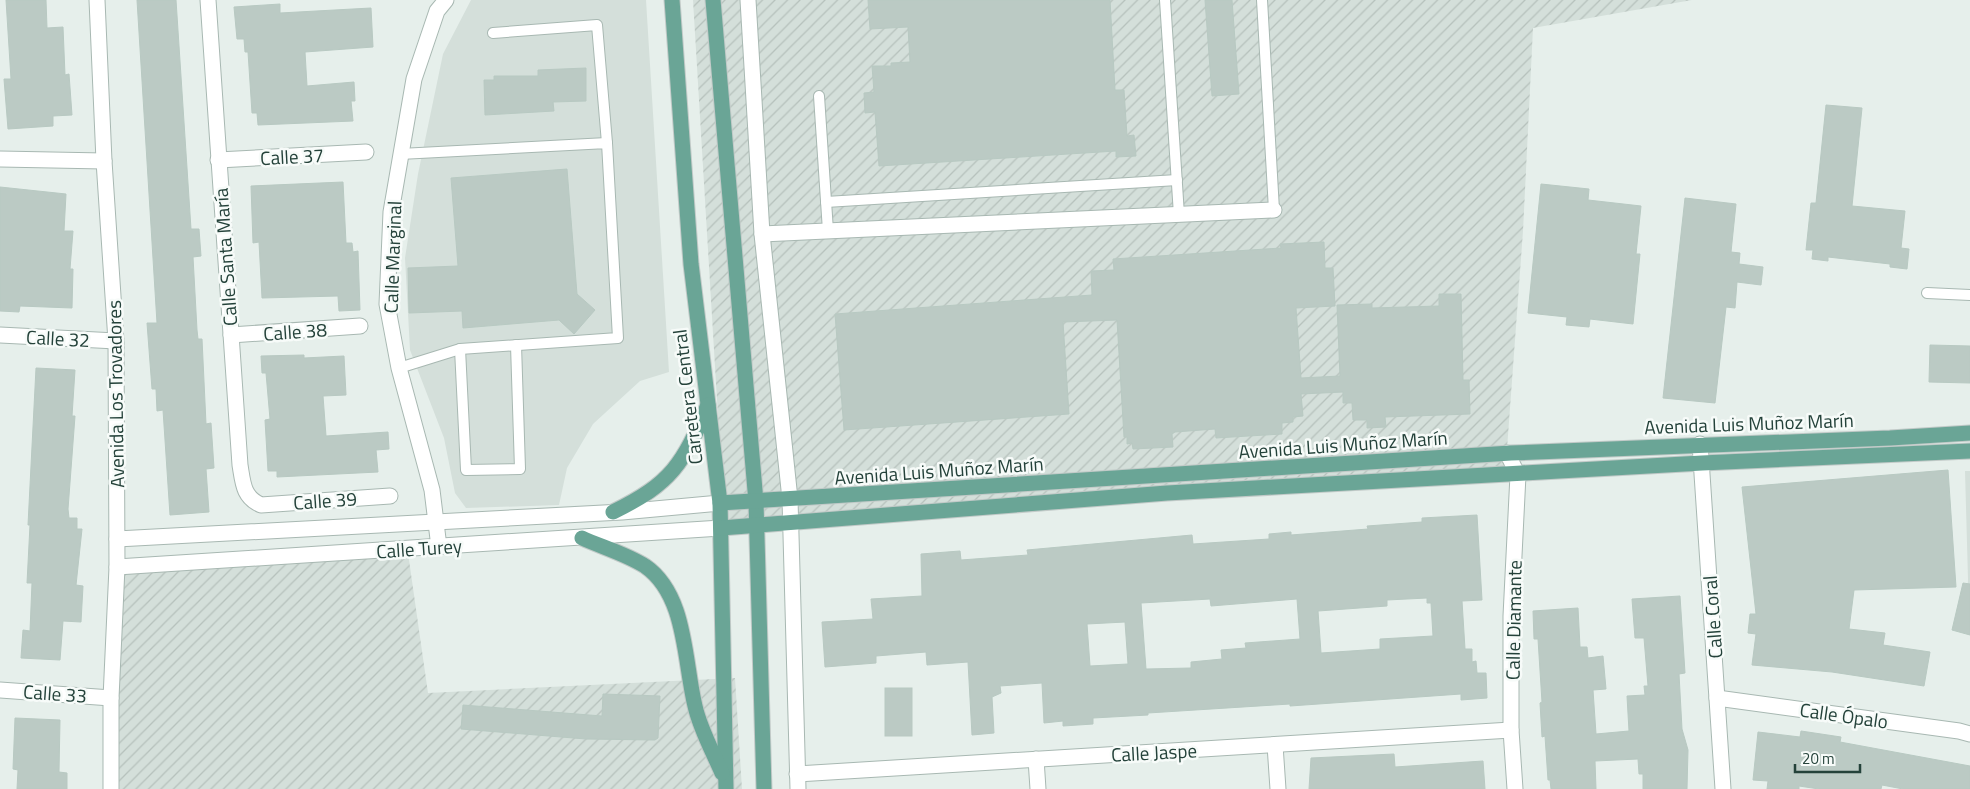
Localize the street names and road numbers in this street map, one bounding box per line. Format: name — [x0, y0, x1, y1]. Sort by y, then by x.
street label: Calle 37 — [259, 140, 325, 172]
street label: Calle Santa María — [206, 186, 244, 327]
street label: Calle Marginal — [376, 200, 408, 314]
street label: Avenida Los Trovadores — [99, 300, 131, 488]
street label: Calle 38 — [262, 314, 328, 348]
street label: Calle 32 — [25, 322, 91, 354]
street label: Carretera Central — [664, 328, 710, 466]
street label: Avenida Luis Muñoz Marín — [1644, 405, 1854, 441]
street label: Avenida Luis Muñoz Marín — [1238, 422, 1448, 466]
street label: Avenida Luis Muñoz Marín — [834, 448, 1044, 492]
street label: Calle 39 — [292, 483, 358, 517]
street label: Calle Turey — [375, 531, 463, 565]
street label: Calle Diamante — [1497, 560, 1529, 680]
street label: Calle Coral — [1695, 575, 1729, 659]
street label: Calle 33 — [22, 676, 88, 710]
street label: Calle Ópalo — [1798, 694, 1890, 736]
street label: Calle Jaspe — [1110, 735, 1198, 769]

